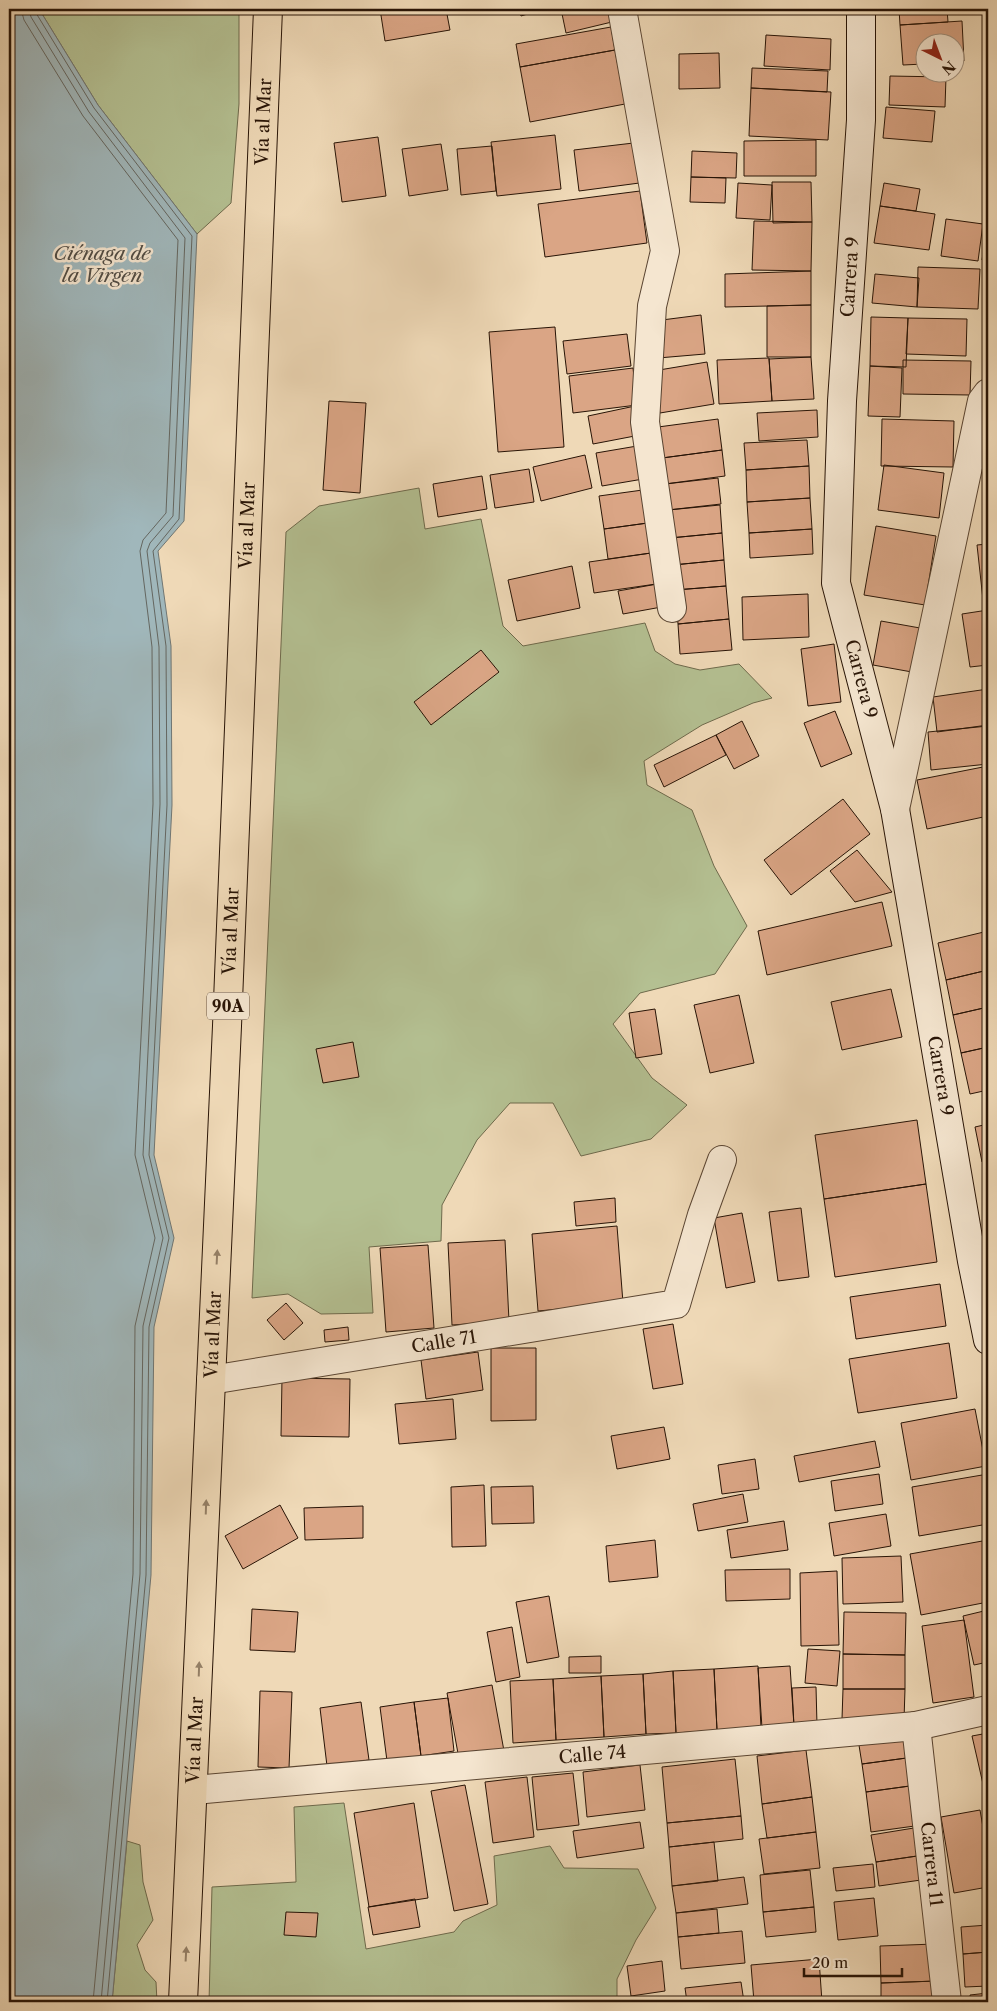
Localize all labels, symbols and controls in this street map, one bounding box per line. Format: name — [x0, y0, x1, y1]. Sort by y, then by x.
north arrow — [914, 32, 964, 82]
text: N — [938, 57, 959, 78]
street label: Vía al Mar — [251, 77, 276, 167]
street label: Carrera 9 — [836, 236, 864, 318]
water label: Ciénaga de la Virgen — [53, 242, 151, 287]
street label: Vía al Mar — [234, 481, 260, 570]
street label: Carrera 9 — [840, 637, 882, 721]
street label: Vía al Mar — [218, 887, 244, 976]
road number: 90A — [207, 992, 249, 1019]
street label: Carrera 9 — [923, 1034, 958, 1117]
one-way arrow — [213, 1248, 221, 1264]
street label: Vía al Mar — [200, 1290, 226, 1380]
street label: Calle 71 — [410, 1326, 478, 1358]
one-way arrow — [202, 1498, 210, 1514]
one-way arrow — [195, 1661, 203, 1677]
street label: Vía al Mar — [182, 1696, 208, 1785]
street label: Calle 74 — [558, 1741, 627, 1769]
street label: Carrera 11 — [916, 1821, 947, 1908]
one-way arrow — [182, 1945, 190, 1961]
scale bar — [804, 1946, 902, 1978]
text: 20 m — [812, 1953, 848, 1972]

